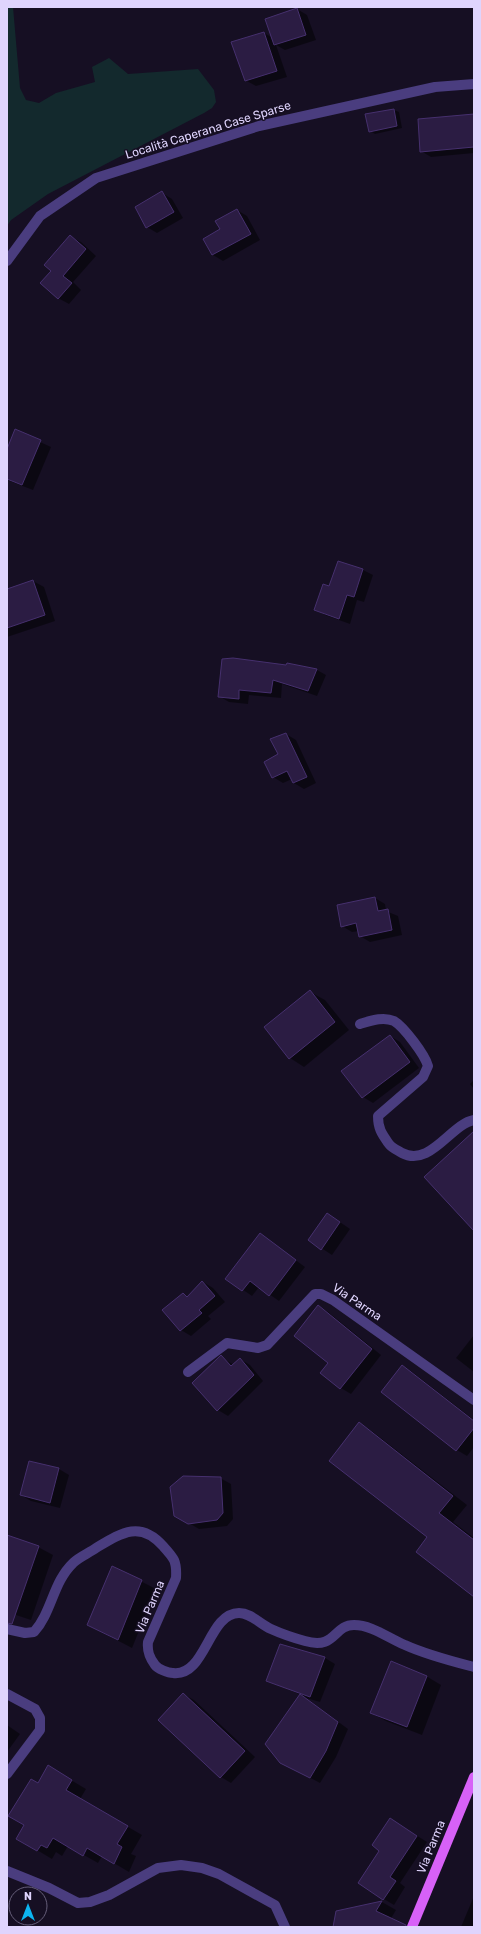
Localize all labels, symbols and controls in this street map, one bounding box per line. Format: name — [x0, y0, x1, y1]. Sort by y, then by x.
street label: Località Caperana Case Sparse — [124, 98, 293, 162]
street label: Via Parma — [330, 1280, 384, 1324]
street label: Via Parma — [133, 1578, 167, 1636]
street label: Via Parma — [414, 1818, 448, 1876]
north arrow — [8, 1886, 48, 1926]
text: N — [24, 1890, 32, 1903]

